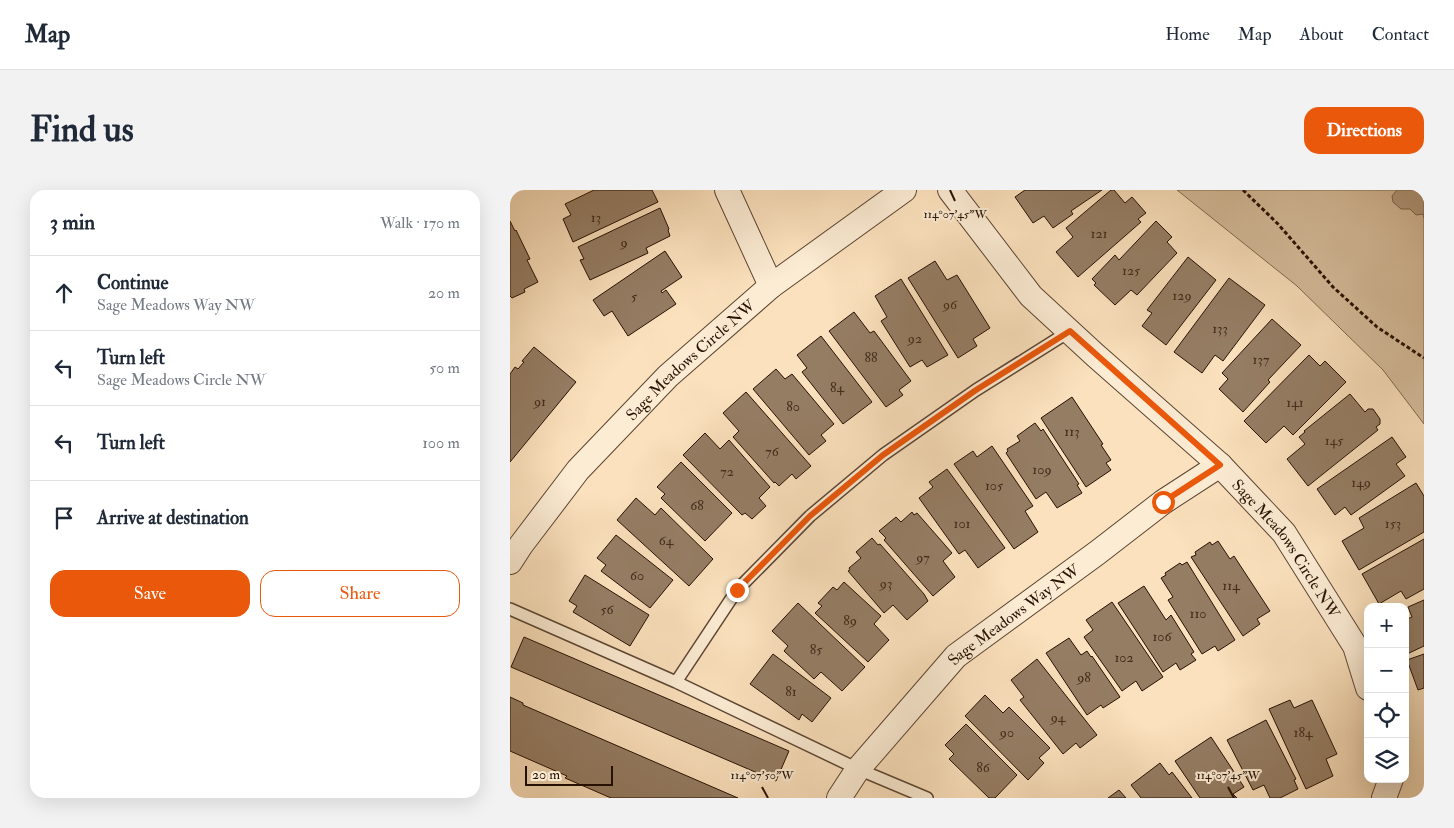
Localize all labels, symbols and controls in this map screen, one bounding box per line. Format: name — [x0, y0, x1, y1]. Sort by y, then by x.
text: Map — [25, 19, 70, 50]
text: Home — [1165, 23, 1210, 46]
text: Map — [1238, 23, 1272, 46]
text: About — [1300, 23, 1344, 46]
text: Contact — [1372, 23, 1429, 46]
button: Directions — [1304, 107, 1424, 154]
text: Find us — [30, 108, 134, 152]
text: 114°07'45"W — [923, 207, 987, 222]
text: 3 min — [50, 209, 95, 236]
house number: 13 — [591, 209, 601, 226]
text: Walk · 170 m — [380, 213, 460, 233]
house number: 121 — [1090, 225, 1108, 242]
house number: 9 — [619, 234, 628, 251]
house number: 125 — [1122, 262, 1141, 279]
text: Continue — [97, 271, 168, 295]
icon: ahead — [50, 279, 78, 307]
text: 20 m — [428, 283, 460, 303]
house number: 129 — [1172, 287, 1192, 304]
house number: 5 — [631, 288, 638, 305]
text: Sage Meadows Way NW — [97, 295, 255, 315]
street label: Sage Meadows Circle NW — [622, 295, 760, 425]
house number: 96 — [942, 296, 958, 313]
house number: 133 — [1212, 320, 1228, 337]
house number: 92 — [907, 330, 922, 347]
text: Turn left — [97, 346, 165, 370]
house number: 88 — [864, 349, 878, 366]
house number: 137 — [1253, 351, 1270, 368]
icon: left — [50, 354, 78, 382]
text: 50 m — [429, 358, 460, 378]
text: Sage Meadows Circle NW — [97, 370, 266, 390]
house number: 84 — [830, 379, 846, 396]
house number: 91 — [533, 393, 546, 410]
house number: 141 — [1286, 394, 1304, 411]
house number: 80 — [786, 398, 800, 415]
house number: 113 — [1064, 423, 1080, 440]
icon: left — [50, 429, 78, 457]
text: Turn left — [97, 431, 165, 455]
house number: 145 — [1325, 432, 1344, 449]
text: 100 m — [422, 433, 460, 453]
house number: 76 — [765, 443, 780, 460]
house number: 109 — [1032, 461, 1052, 478]
house number: 72 — [720, 463, 734, 480]
house number: 149 — [1351, 474, 1371, 491]
street label: Sage Meadows Circle NW — [1227, 475, 1344, 623]
house number: 105 — [985, 477, 1004, 494]
route start — [1152, 491, 1175, 514]
house number: 68 — [690, 497, 704, 514]
icon: arrive — [50, 504, 78, 532]
text: Arrive at destination — [97, 506, 249, 530]
house number: 101 — [953, 515, 971, 532]
house number: 153 — [1385, 515, 1401, 532]
house number: 64 — [659, 532, 675, 549]
house number: 97 — [915, 549, 930, 566]
street label: Sage Meadows Way NW — [944, 560, 1084, 670]
house number: 60 — [630, 567, 644, 584]
button: Save — [50, 570, 250, 617]
button: Share — [260, 570, 460, 617]
house number: 93 — [879, 575, 892, 592]
house number: 114 — [1222, 577, 1241, 594]
route end — [726, 579, 749, 602]
house number: 56 — [600, 601, 615, 618]
map controls — [1364, 603, 1409, 783]
button: + — [1364, 603, 1409, 648]
house number: 110 — [1189, 605, 1207, 622]
house number: 89 — [843, 612, 857, 629]
house number: 106 — [1152, 628, 1173, 645]
house number: 85 — [810, 641, 823, 658]
button: − — [1364, 648, 1409, 693]
house number: 102 — [1114, 649, 1134, 666]
house number: 98 — [1076, 669, 1091, 686]
house number: 81 — [785, 683, 797, 700]
button: locate — [1364, 693, 1409, 738]
house number: 94 — [1050, 709, 1067, 726]
house number: 90 — [999, 724, 1014, 741]
house number: 184 — [1293, 724, 1314, 741]
button: layers — [1364, 738, 1409, 783]
house number: 86 — [976, 759, 991, 776]
scale bar — [525, 763, 612, 786]
text: 20 m — [532, 766, 560, 783]
text: 114°07'50"W — [731, 768, 794, 783]
text: 114°07'45"W — [1196, 768, 1260, 783]

